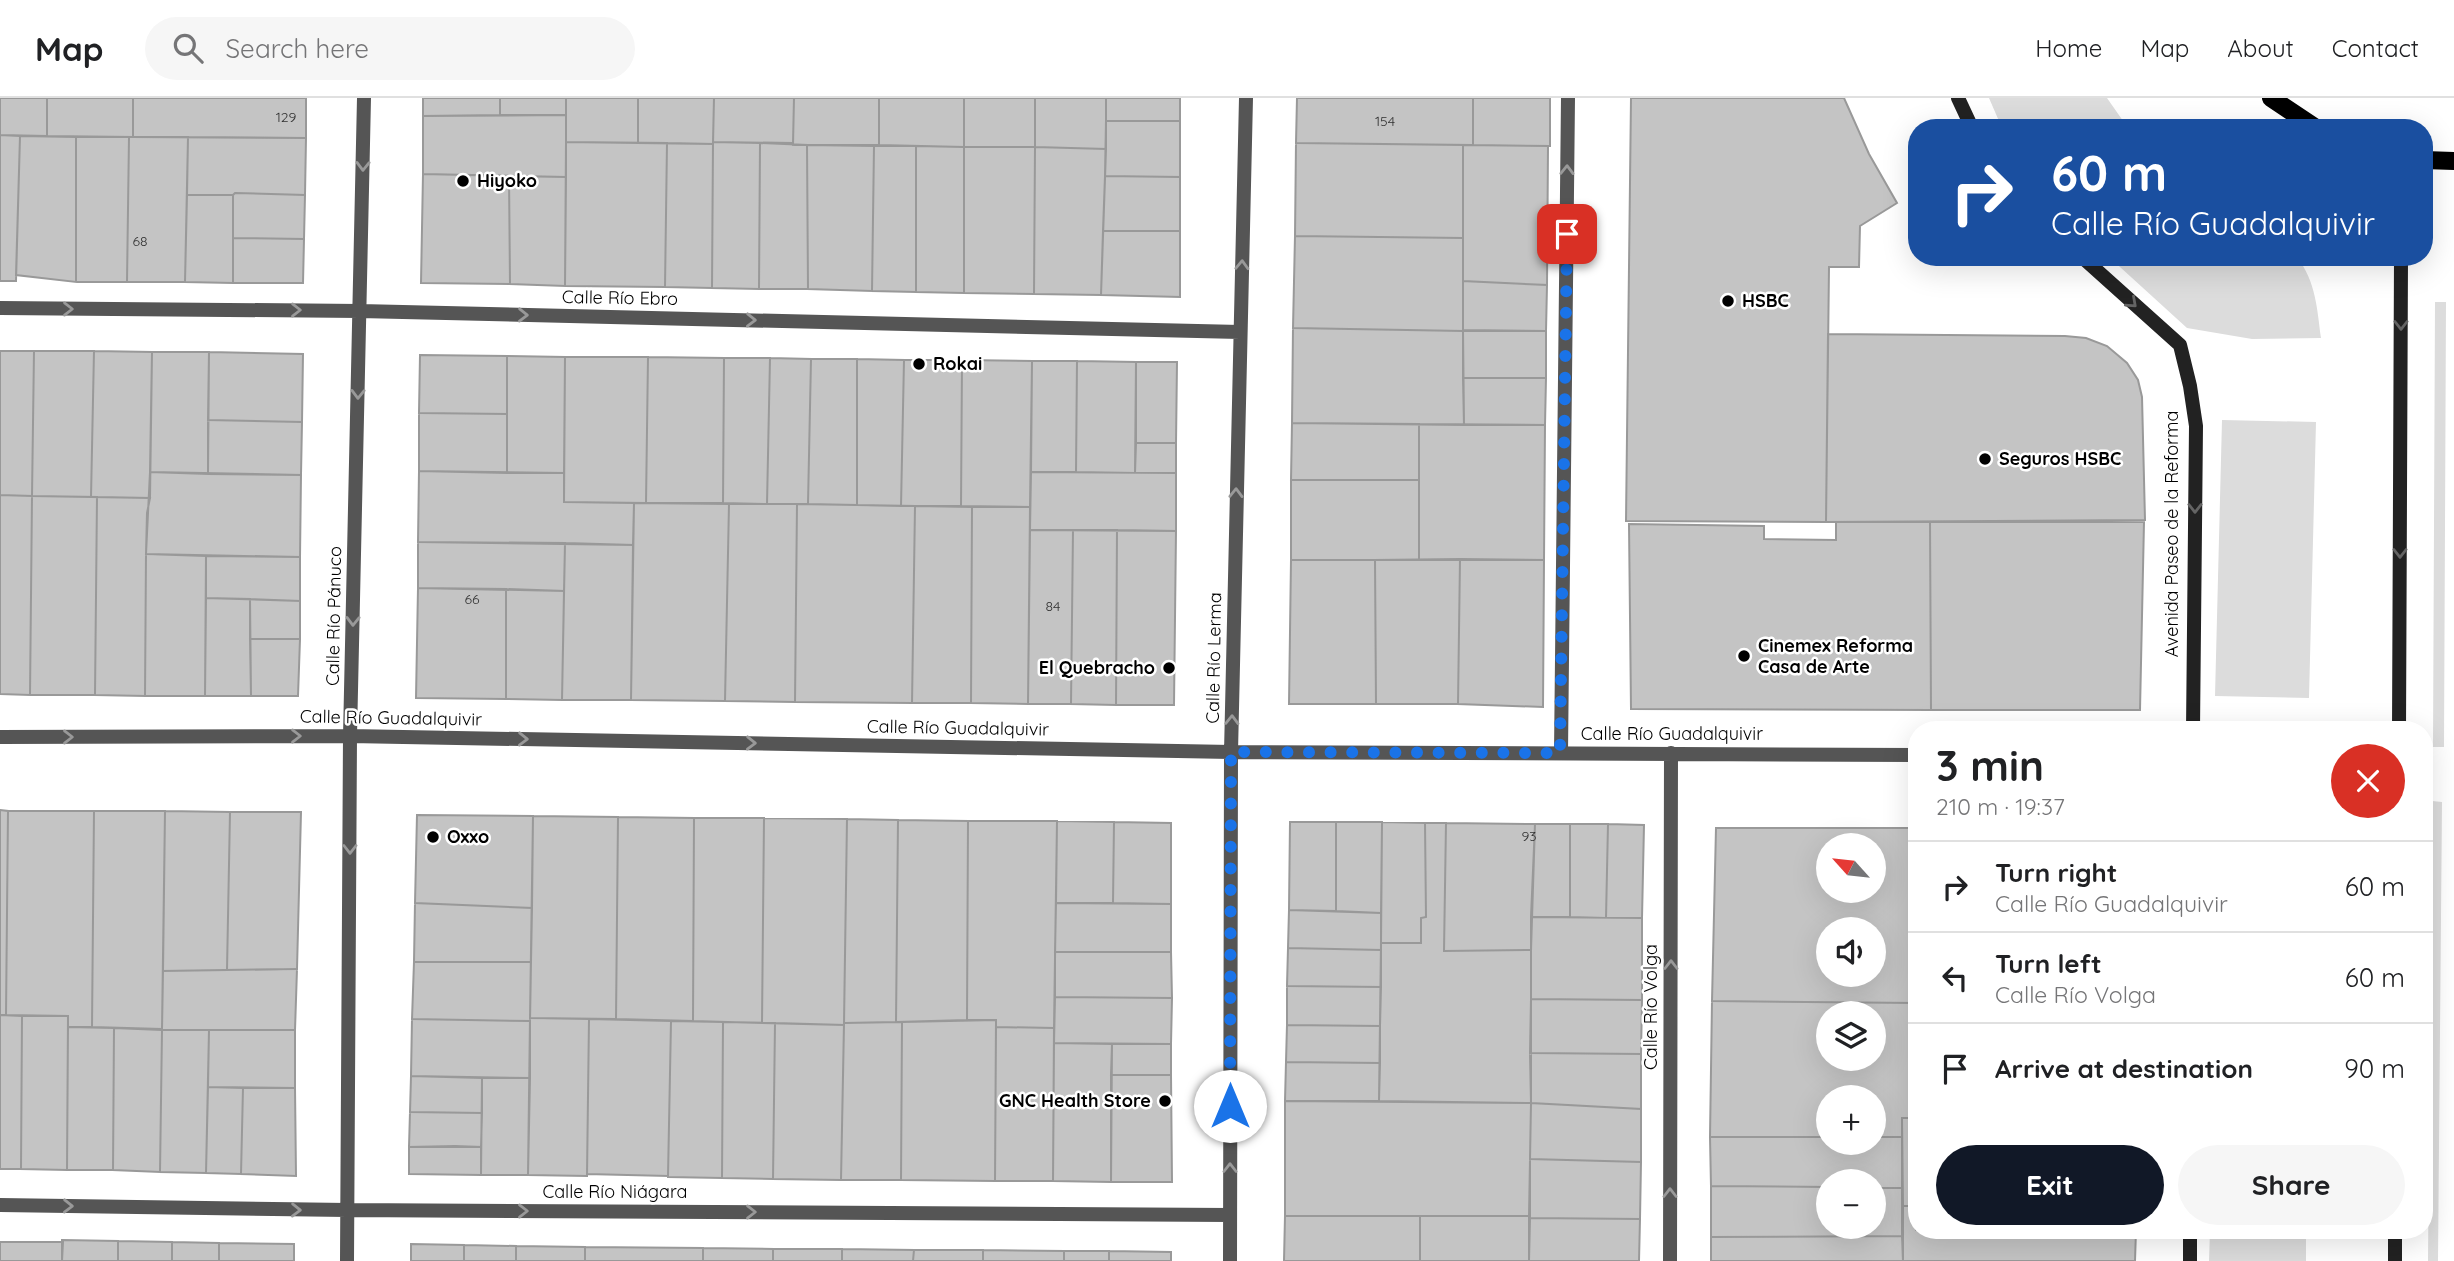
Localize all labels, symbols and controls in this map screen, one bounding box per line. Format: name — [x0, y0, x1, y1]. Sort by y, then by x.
search box — [145, 17, 635, 80]
text: Map — [35, 28, 103, 69]
icon: search — [169, 29, 207, 67]
text: Search here — [225, 32, 369, 65]
text: Home — [2035, 33, 2102, 63]
text: Map — [2140, 33, 2189, 63]
text: About — [2227, 33, 2294, 63]
text: Contact — [2332, 33, 2419, 63]
house number: 129 — [276, 108, 297, 126]
house number: 154 — [1375, 112, 1395, 130]
text: 60 m — [2051, 142, 2167, 203]
icon: right — [1936, 147, 2027, 238]
one-way arrow — [355, 161, 370, 172]
one-way arrow — [1560, 164, 1575, 175]
place label: Hiyoko — [477, 169, 537, 192]
marker: Hiyoko — [455, 173, 471, 189]
text: Calle Río Guadalquivir — [2051, 203, 2375, 243]
pin — [1537, 204, 1597, 264]
icon: arrive — [1548, 215, 1586, 253]
house number: 68 — [132, 232, 148, 250]
one-way arrow — [1234, 260, 1249, 271]
street label: Calle Río Ebro — [562, 285, 678, 310]
place label: HSBC — [1742, 289, 1789, 312]
marker: HSBC — [1720, 293, 1736, 309]
one-way arrow — [2124, 295, 2137, 307]
one-way arrow — [63, 301, 74, 317]
one-way arrow — [291, 302, 301, 318]
one-way arrow — [518, 307, 529, 322]
one-way arrow — [745, 313, 756, 328]
one-way arrow — [2393, 321, 2409, 331]
place label: Rokai — [933, 352, 982, 375]
marker: Rokai — [911, 356, 927, 372]
one-way arrow — [350, 389, 366, 399]
street label: Avenida Paseo de la Reforma — [2160, 411, 2183, 657]
place label: Seguros HSBC — [1999, 447, 2121, 470]
marker: Seguros HSBC — [1977, 451, 1993, 467]
one-way arrow — [1229, 487, 1244, 498]
one-way arrow — [2187, 503, 2203, 513]
street label: Calle Río Pánuco — [321, 546, 346, 686]
one-way arrow — [2392, 548, 2408, 559]
house number: 66 — [464, 590, 480, 608]
street label: Calle Río Lerma — [1201, 592, 1226, 724]
house number: 84 — [1046, 597, 1060, 615]
one-way arrow — [345, 616, 361, 627]
place label: Cinemex Reforma Casa de Arte — [1758, 634, 1913, 678]
marker: Cinemex Reforma Casa de Arte — [1736, 648, 1752, 664]
place label: El Quebracho — [1039, 656, 1155, 679]
marker: El Quebracho — [1161, 660, 1177, 676]
street label: Calle Río Guadalquivir — [300, 704, 482, 731]
street label: Calle Río Guadalquivir — [867, 714, 1049, 741]
one-way arrow — [1224, 715, 1239, 726]
street label: Calle Río Guadalquivir — [1581, 722, 1763, 745]
one-way arrow — [291, 728, 301, 744]
one-way arrow — [63, 729, 74, 745]
one-way arrow — [518, 731, 529, 747]
one-way arrow — [745, 736, 756, 751]
text: 3 min — [1936, 739, 2044, 792]
button: close — [2331, 744, 2405, 818]
text: 210 m · 19:37 — [1936, 792, 2065, 821]
place label: Oxxo — [447, 825, 489, 848]
house number: 93 — [1521, 827, 1537, 845]
marker: Oxxo — [425, 829, 441, 845]
north arrow — [1816, 833, 1886, 903]
map controls — [1816, 833, 1886, 1239]
one-way arrow — [342, 843, 357, 854]
text: Turn right — [1995, 856, 2117, 889]
icon: right — [1936, 868, 1974, 906]
text: 60 m — [2345, 870, 2405, 903]
text: Calle Río Guadalquivir — [1995, 889, 2228, 918]
button: sound — [1816, 917, 1886, 987]
street label: Calle Río Volga — [1639, 944, 1662, 1070]
text: Turn left — [1995, 947, 2102, 980]
icon: left — [1936, 959, 1974, 997]
one-way arrow — [1663, 960, 1679, 970]
text: 60 m — [2345, 961, 2405, 994]
text: Calle Río Volga — [1995, 980, 2156, 1009]
button: layers — [1816, 1001, 1886, 1071]
icon: arrive — [1936, 1050, 1974, 1088]
text: Arrive at destination — [1995, 1052, 2253, 1085]
text: 90 m — [2344, 1052, 2405, 1085]
position arrow — [1193, 1069, 1267, 1143]
button: + — [1816, 1085, 1886, 1155]
place label: GNC Health Store — [999, 1089, 1151, 1112]
marker: GNC Health Store — [1157, 1093, 1173, 1109]
button: Exit — [1936, 1145, 2164, 1225]
button: Share — [2178, 1145, 2405, 1225]
one-way arrow — [1222, 1163, 1238, 1173]
button: − — [1816, 1169, 1886, 1239]
street label: Calle Río Niágara — [542, 1180, 688, 1203]
one-way arrow — [1662, 1187, 1678, 1198]
one-way arrow — [63, 1198, 74, 1214]
one-way arrow — [290, 1202, 301, 1217]
one-way arrow — [518, 1203, 529, 1219]
one-way arrow — [746, 1204, 756, 1220]

